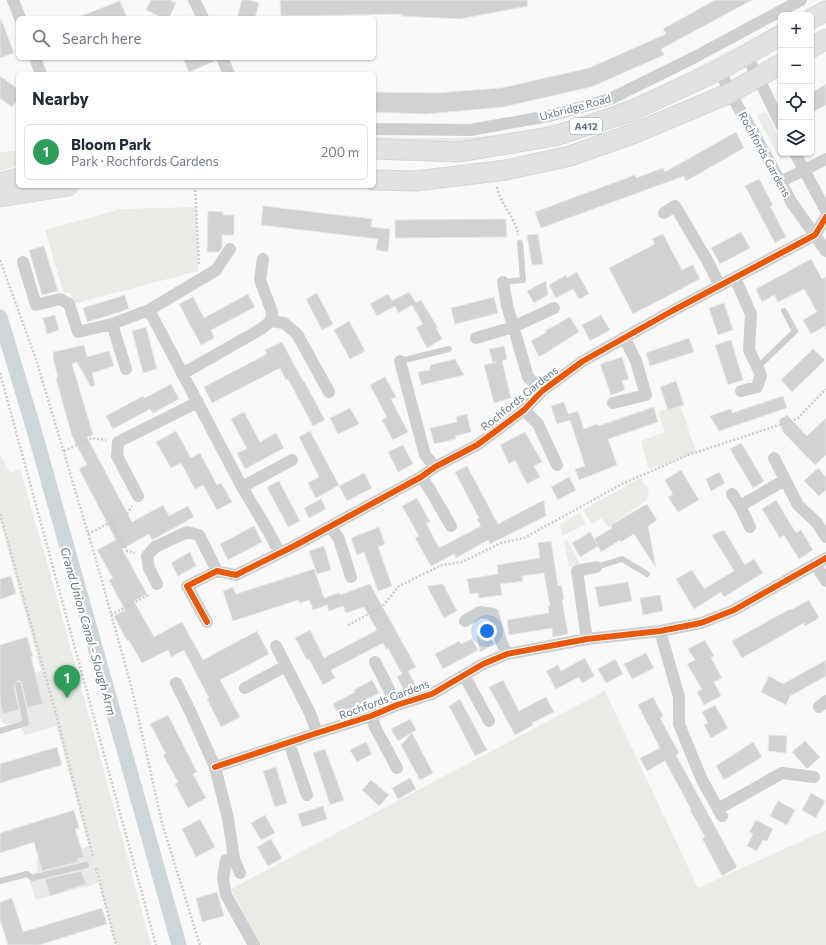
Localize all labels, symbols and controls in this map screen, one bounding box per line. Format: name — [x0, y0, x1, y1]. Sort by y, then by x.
map controls — [778, 12, 814, 156]
button: + — [778, 12, 814, 48]
search box — [16, 16, 376, 60]
icon: search — [30, 27, 52, 49]
text: Search here — [62, 29, 141, 47]
button: − — [778, 48, 814, 84]
button: locate — [778, 84, 814, 120]
text: Nearby — [32, 88, 89, 109]
street label: Uxbridge Road — [538, 91, 612, 123]
street label: Rochfords Gardens — [736, 109, 794, 199]
road number: A412 — [570, 118, 602, 134]
button: layers — [778, 120, 814, 156]
text: Bloom Park — [71, 135, 151, 153]
text: 1 — [43, 144, 49, 160]
text: 200 m — [321, 144, 359, 160]
text: Park · Rochfords Gardens — [71, 153, 219, 169]
street label: Rochfords Gardens — [478, 363, 560, 433]
water label: Grand Union Canal - Slough Arm — [58, 545, 120, 717]
your location — [477, 621, 497, 641]
pin: 1 — [54, 665, 80, 698]
street label: Rochfords Gardens — [337, 677, 431, 721]

